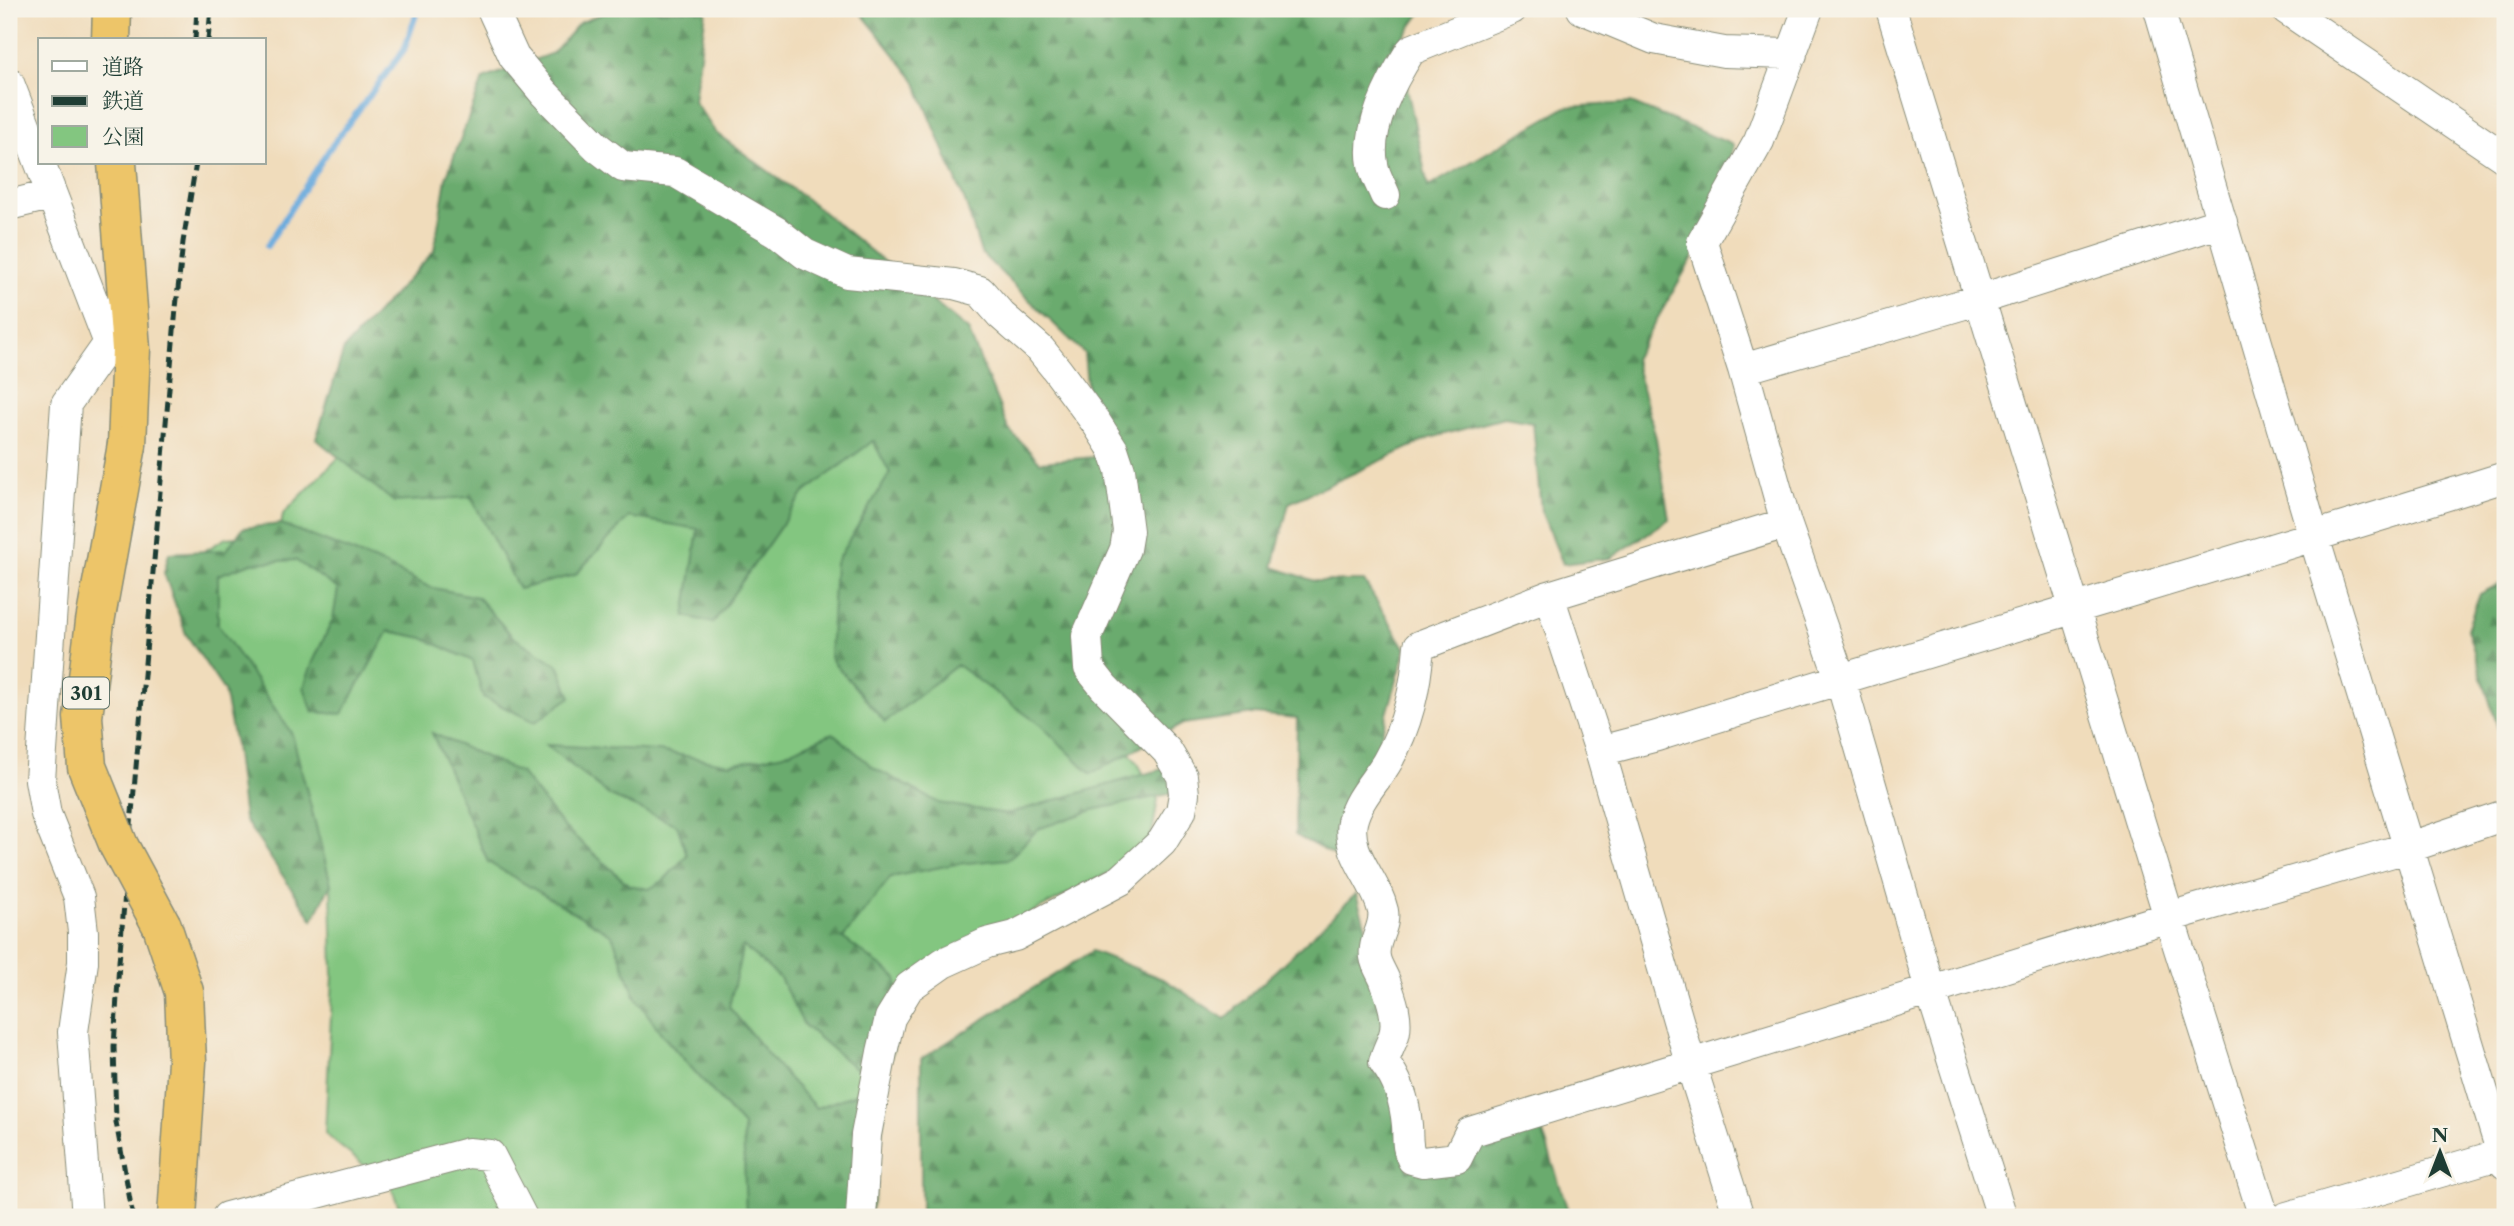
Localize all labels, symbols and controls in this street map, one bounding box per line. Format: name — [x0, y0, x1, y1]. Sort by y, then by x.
legend — [38, 38, 266, 164]
text: 道路 — [102, 54, 144, 79]
text: 鉄道 — [102, 88, 144, 113]
text: 公園 — [102, 124, 144, 149]
road number: 301 — [63, 678, 109, 708]
north arrow — [2406, 1118, 2476, 1188]
text: N — [2432, 1124, 2448, 1147]

